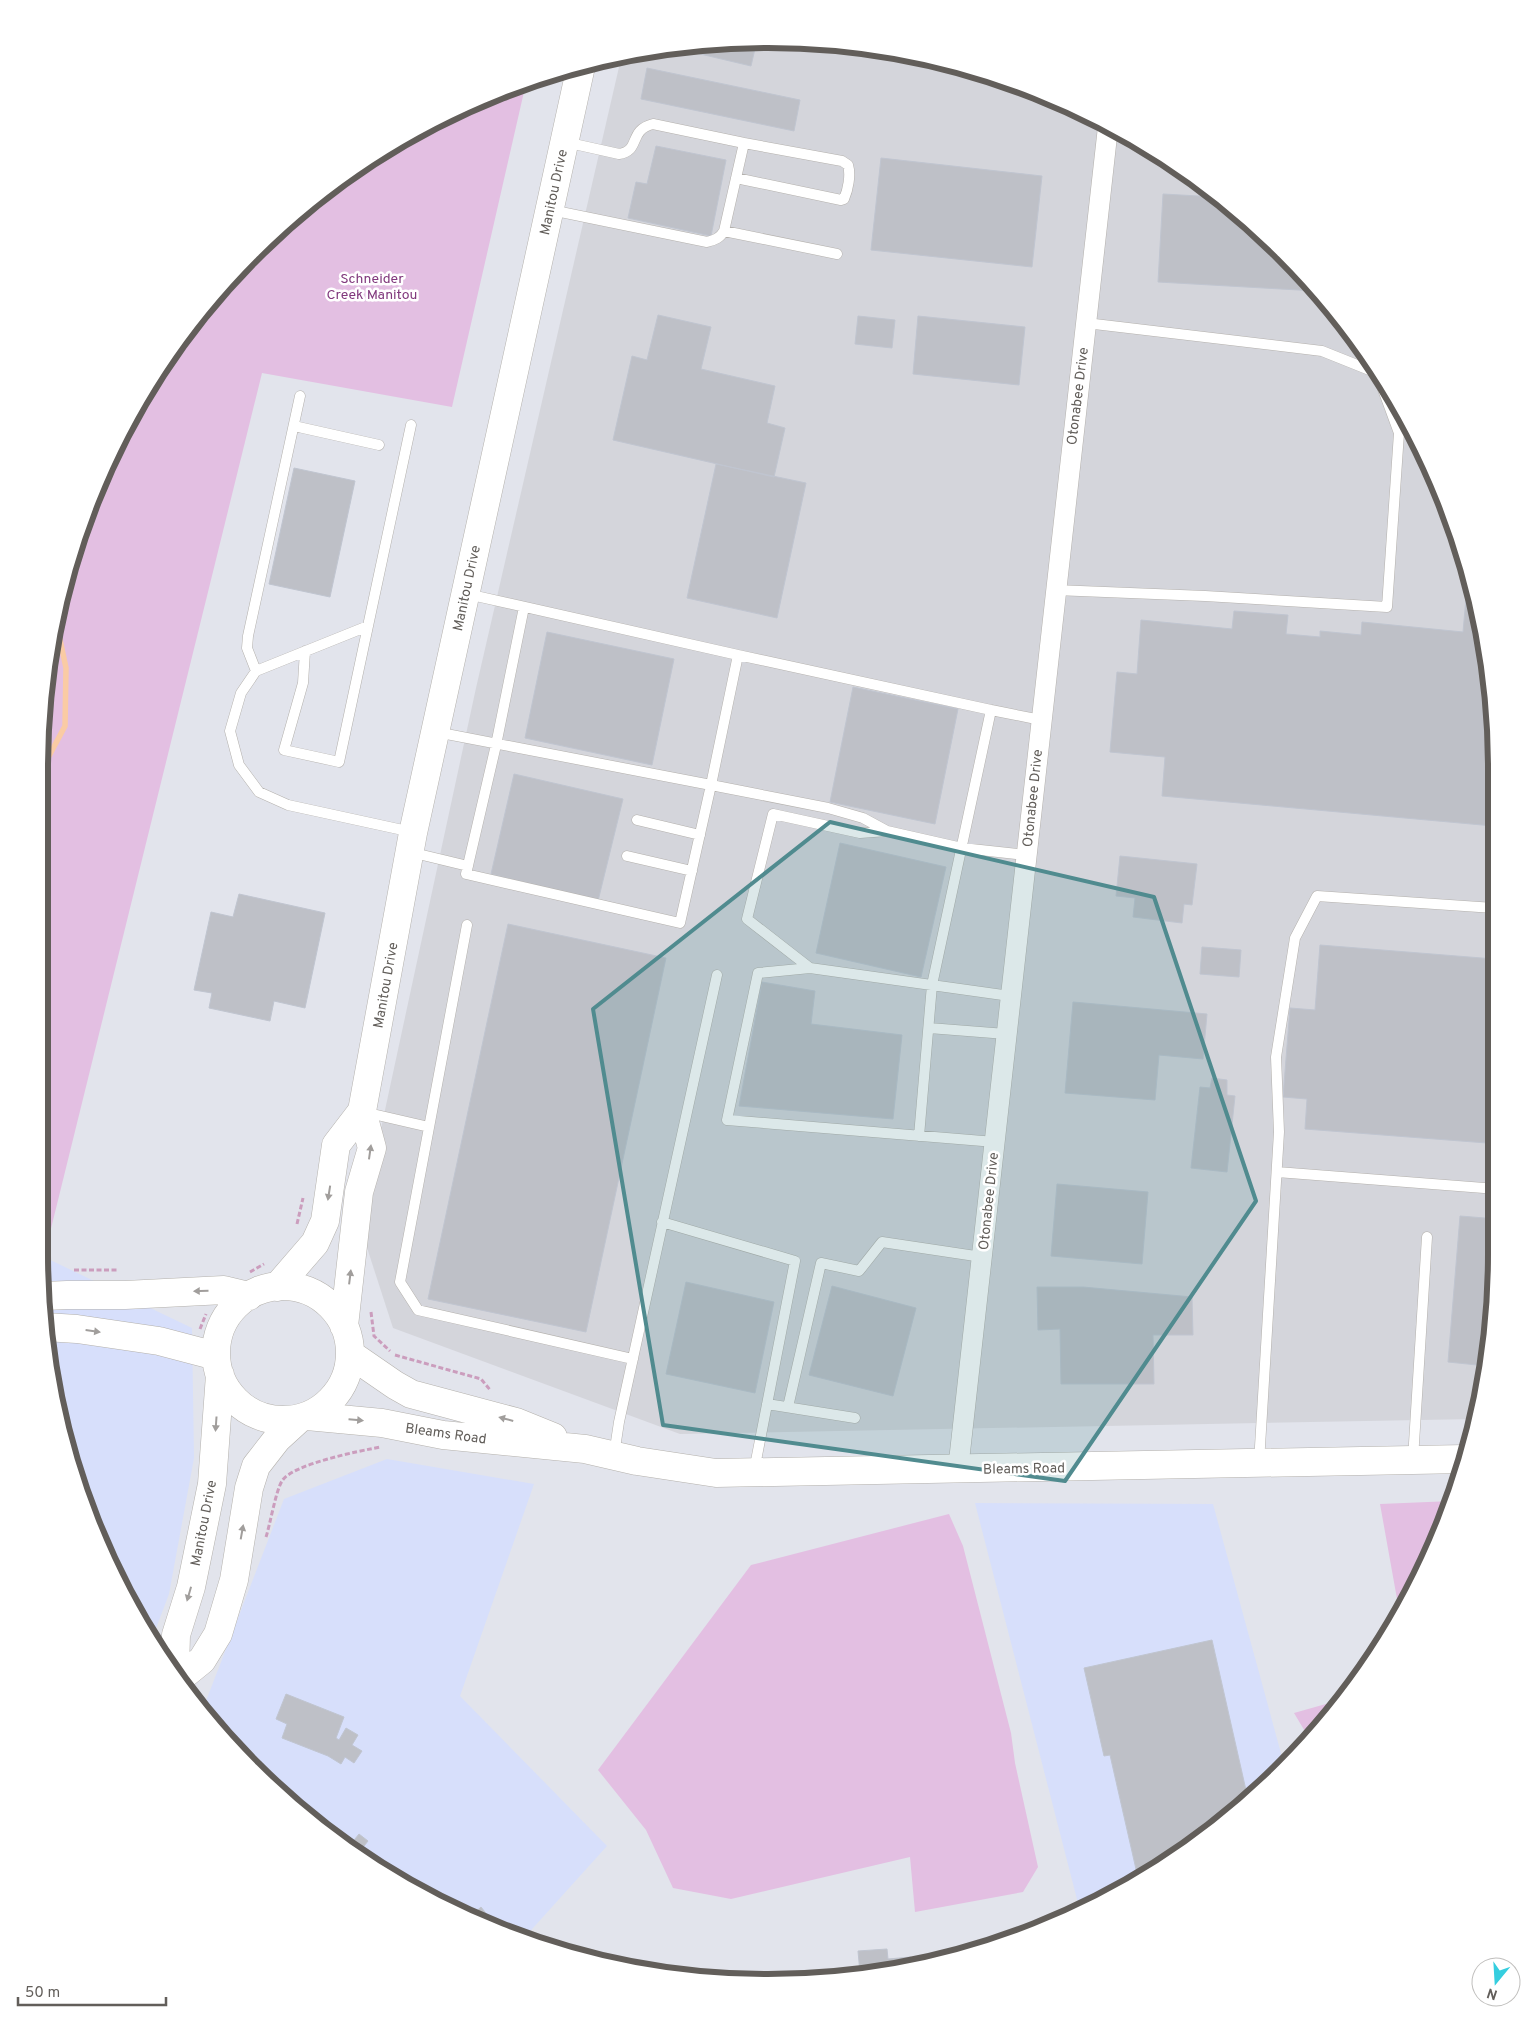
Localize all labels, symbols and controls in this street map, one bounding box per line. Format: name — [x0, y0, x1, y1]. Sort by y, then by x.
street label: Manitou Drive — [537, 148, 572, 237]
park label: Schneider Creek Manitou — [327, 271, 417, 304]
street label: Otonabee Drive — [1064, 346, 1093, 446]
street label: Manitou Drive — [450, 544, 485, 633]
street label: Otonabee Drive — [1020, 748, 1047, 848]
street label: Manitou Drive — [371, 941, 402, 1030]
one-way arrow — [366, 1143, 374, 1159]
street label: Otonabee Drive — [976, 1151, 1003, 1251]
one-way arrow — [325, 1186, 333, 1202]
one-way arrow — [347, 1269, 355, 1285]
one-way arrow — [192, 1287, 208, 1295]
one-way arrow — [86, 1328, 102, 1336]
one-way arrow — [499, 1415, 514, 1423]
one-way arrow — [212, 1416, 220, 1432]
one-way arrow — [348, 1416, 364, 1424]
street label: Bleams Road — [404, 1420, 488, 1449]
street label: Bleams Road — [983, 1460, 1065, 1479]
street label: Manitou Drive — [188, 1479, 221, 1568]
one-way arrow — [238, 1524, 246, 1540]
one-way arrow — [184, 1587, 192, 1602]
north arrow — [1471, 1957, 1521, 2007]
scale bar — [18, 1974, 165, 2006]
text: N — [1485, 1983, 1500, 2003]
text: 50 m — [25, 1984, 60, 2003]

